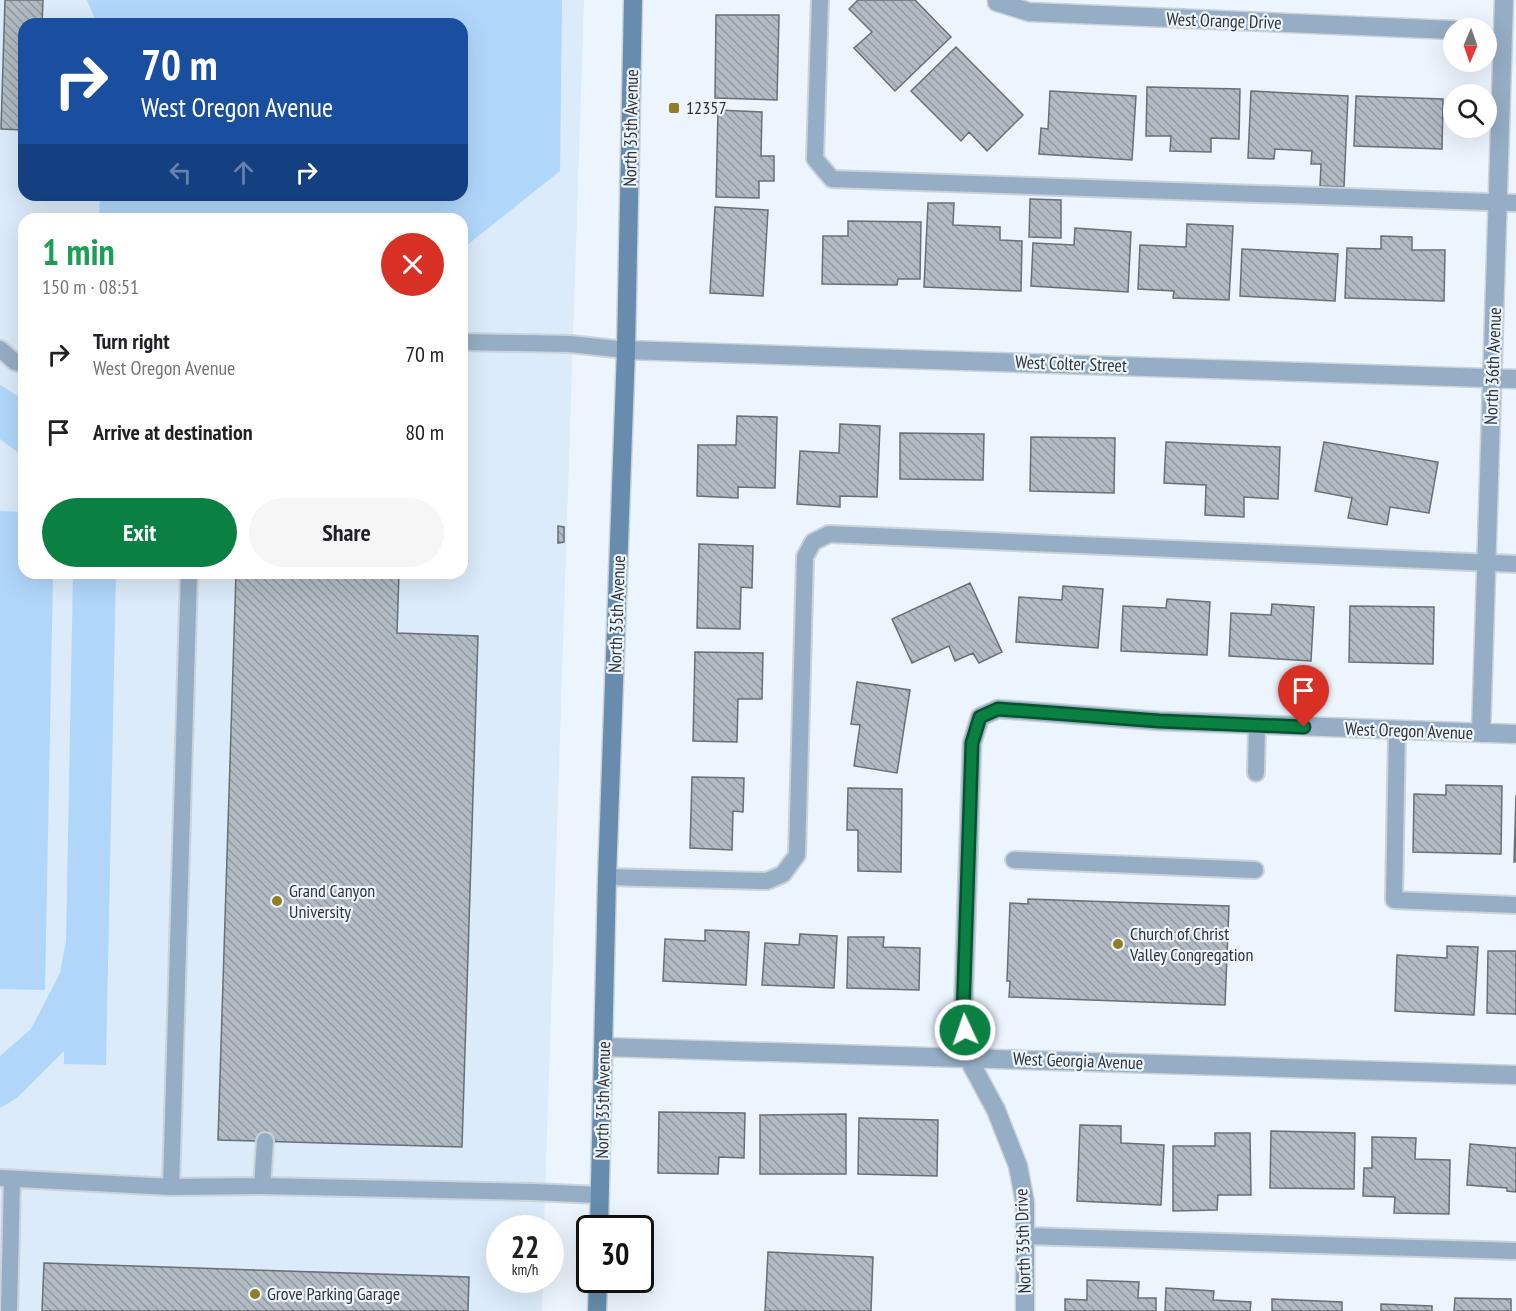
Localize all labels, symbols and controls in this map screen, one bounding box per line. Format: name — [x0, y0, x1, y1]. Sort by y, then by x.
street label: West Orange Drive — [1166, 7, 1282, 34]
north arrow — [1443, 18, 1497, 72]
map controls — [1443, 18, 1497, 138]
text: 70 m — [141, 37, 218, 92]
icon: right — [42, 42, 120, 120]
street label: North 35th Avenue — [618, 69, 643, 187]
button: search — [1443, 84, 1497, 138]
text: West Oregon Avenue — [141, 90, 333, 124]
place label: 12357 — [686, 96, 727, 119]
marker: 12357 — [667, 101, 681, 115]
icon: left — [164, 156, 197, 189]
icon: ahead — [227, 156, 260, 189]
icon: right — [290, 156, 323, 189]
text: 1 min — [42, 228, 115, 275]
button: close — [381, 233, 444, 296]
text: 150 m · 08:51 — [42, 274, 139, 300]
street label: North 36th Avenue — [1479, 307, 1506, 425]
text: Turn right — [93, 327, 170, 355]
icon: right — [42, 338, 75, 371]
text: 70 m — [405, 340, 444, 368]
street label: West Colter Street — [1015, 350, 1127, 377]
text: West Oregon Avenue — [93, 355, 235, 381]
icon: arrive — [42, 416, 75, 449]
text: Arrive at destination — [93, 418, 253, 446]
text: 80 m — [405, 418, 444, 446]
button: Exit — [42, 498, 237, 567]
button: Share — [249, 498, 444, 567]
street label: North 35th Avenue — [603, 555, 630, 673]
pin — [1278, 665, 1329, 727]
icon: arrive — [1287, 674, 1320, 707]
street label: West Oregon Avenue — [1345, 717, 1473, 744]
place label: Grand Canyon University — [289, 879, 375, 923]
marker: Grand Canyon University — [270, 894, 284, 908]
place label: Church of Christ Valley Congregation — [1129, 922, 1253, 966]
marker: Church of Christ Valley Congregation — [1111, 937, 1125, 951]
position arrow — [933, 998, 997, 1062]
street label: North 35th Avenue — [590, 1041, 615, 1159]
street label: West Georgia Avenue — [1012, 1047, 1144, 1074]
street label: North 35th Drive — [1009, 1188, 1036, 1294]
speed limit sign: 30 — [576, 1215, 654, 1293]
text: 22 — [511, 1227, 539, 1266]
text: km/h — [512, 1260, 538, 1279]
place label: Grove Parking Garage — [267, 1282, 400, 1305]
marker: Grove Parking Garage — [248, 1287, 262, 1301]

